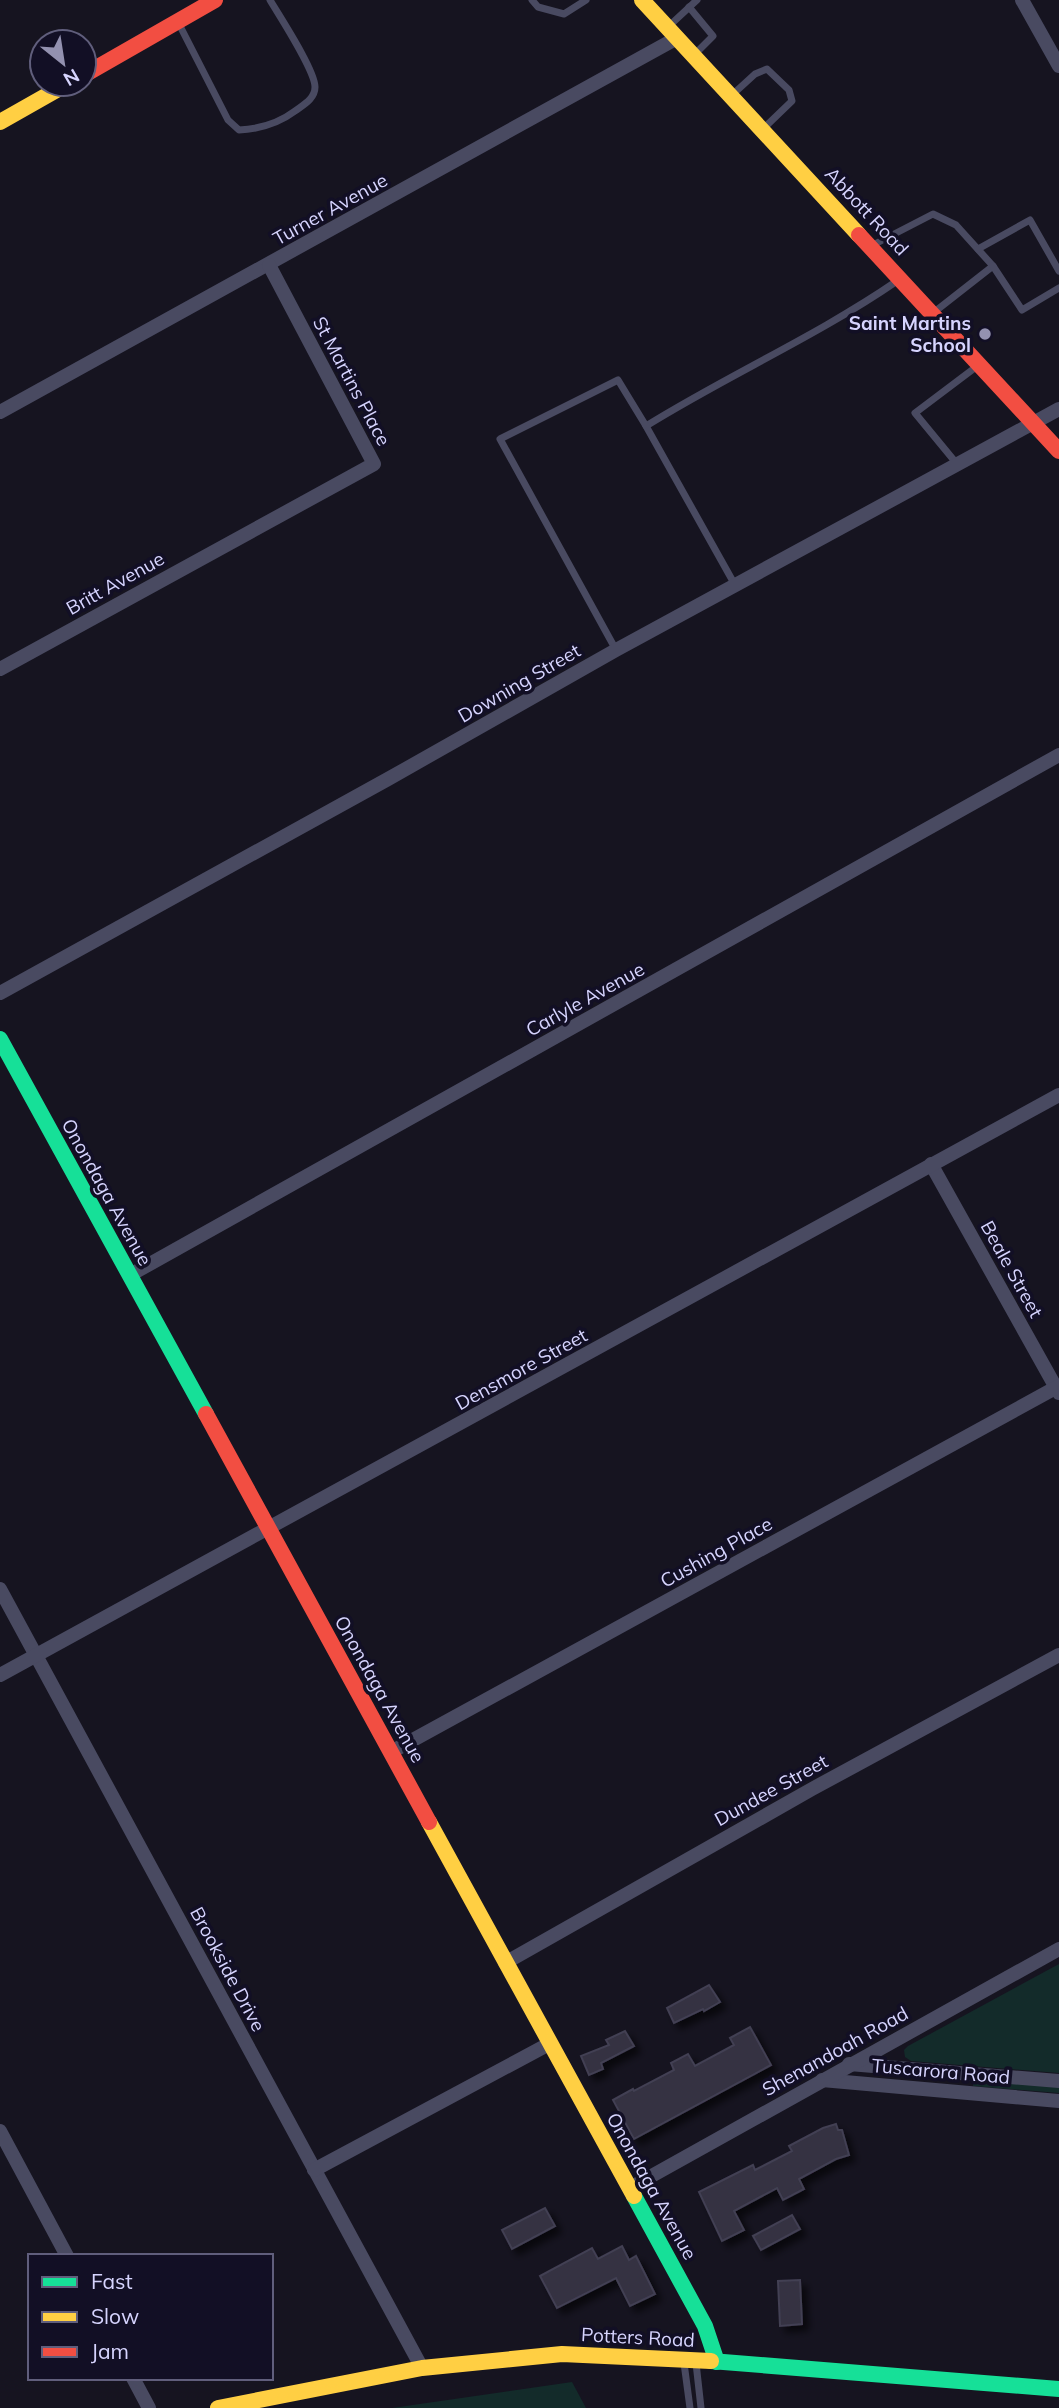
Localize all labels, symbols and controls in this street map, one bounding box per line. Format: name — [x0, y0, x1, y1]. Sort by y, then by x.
north arrow — [28, 28, 98, 98]
text: N — [59, 64, 84, 92]
street label: Abbott Road — [820, 162, 914, 260]
street label: Turner Avenue — [268, 168, 392, 250]
place label: Saint Martins School — [849, 311, 971, 357]
street label: St Martins Place — [308, 312, 396, 450]
marker: Saint Martins School — [977, 326, 993, 342]
street label: Britt Avenue — [62, 546, 168, 620]
street label: Downing Street — [454, 638, 585, 728]
street label: Carlyle Avenue — [522, 957, 648, 1041]
street label: Onondaga Avenue — [57, 1114, 157, 1270]
street label: Beale Street — [976, 1216, 1049, 1322]
street label: Densmore Street — [451, 1323, 592, 1415]
street label: Cushing Place — [656, 1511, 776, 1593]
street label: Onondaga Avenue — [330, 1611, 430, 1767]
street label: Dundee Street — [710, 1749, 832, 1831]
street label: Brookside Drive — [185, 1903, 271, 2035]
street label: Shenandoah Road — [758, 2001, 912, 2101]
street label: Tuscarora Road — [871, 2053, 1011, 2089]
street label: Onondaga Avenue — [602, 2108, 702, 2264]
legend — [28, 2254, 273, 2380]
text: Fast — [91, 2268, 133, 2294]
text: Slow — [91, 2303, 139, 2329]
street label: Potters Road — [581, 2322, 695, 2352]
text: Jam — [91, 2338, 129, 2364]

